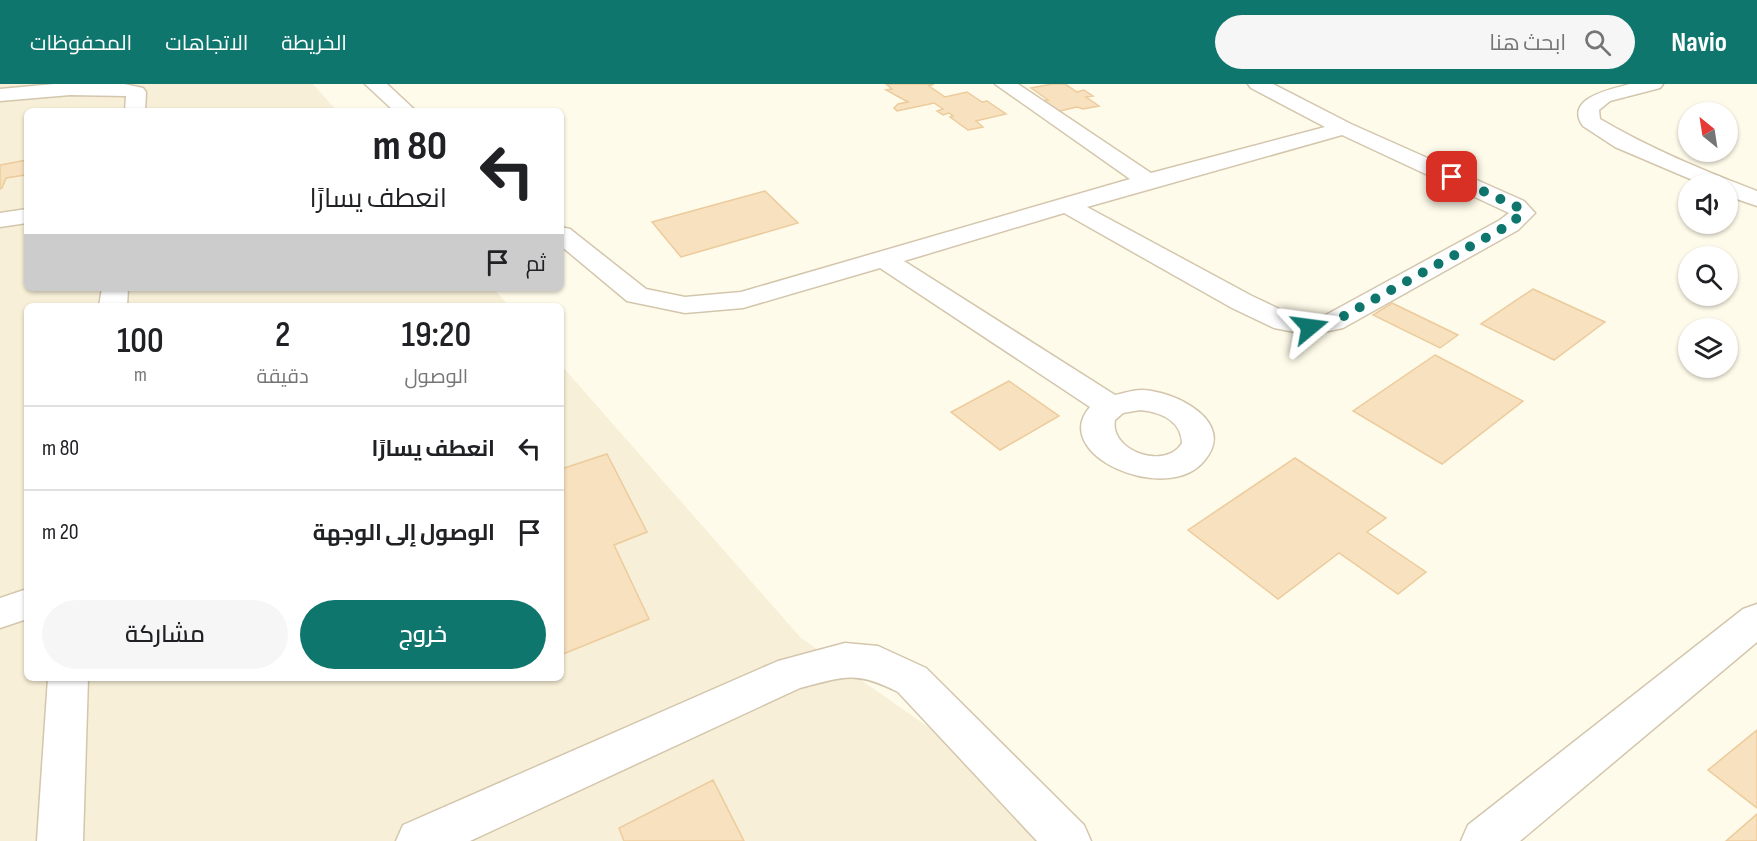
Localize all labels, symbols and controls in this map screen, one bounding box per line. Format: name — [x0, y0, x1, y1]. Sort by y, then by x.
search box — [1215, 15, 1635, 69]
icon: search — [1581, 26, 1614, 59]
text: Navio — [1671, 26, 1727, 59]
text: ابحث هنا — [1489, 30, 1566, 57]
text: المحفوظات — [30, 31, 132, 56]
text: الاتجاهات — [165, 31, 248, 56]
text: الخريطة — [281, 31, 347, 56]
north arrow — [1678, 102, 1738, 162]
map controls — [1678, 102, 1738, 378]
text: 80 m — [373, 121, 447, 172]
icon: left — [468, 132, 546, 210]
pin — [1426, 151, 1477, 202]
icon: arrive — [1435, 160, 1468, 193]
button: sound — [1678, 174, 1738, 234]
text: انعطف يسارًا — [310, 183, 447, 215]
icon: arrive — [481, 246, 514, 279]
button: search — [1678, 246, 1738, 306]
text: ثم — [526, 251, 546, 278]
position arrow — [1278, 295, 1342, 359]
text: 2 — [275, 314, 290, 357]
text: 19:20 — [402, 314, 471, 357]
button: layers — [1678, 318, 1738, 378]
text: 100 — [117, 320, 164, 363]
text: m — [134, 363, 147, 387]
text: دقيقة — [257, 365, 309, 389]
text: الوصول — [404, 365, 468, 389]
icon: left — [513, 432, 546, 465]
text: 80 m — [42, 435, 79, 462]
text: انعطف يسارًا — [372, 436, 495, 463]
icon: arrive — [513, 516, 546, 549]
text: 20 m — [42, 519, 79, 546]
text: الوصول إلى الوجهة — [313, 520, 495, 547]
button: مشاركة — [42, 600, 288, 669]
button: خروج — [300, 600, 546, 669]

